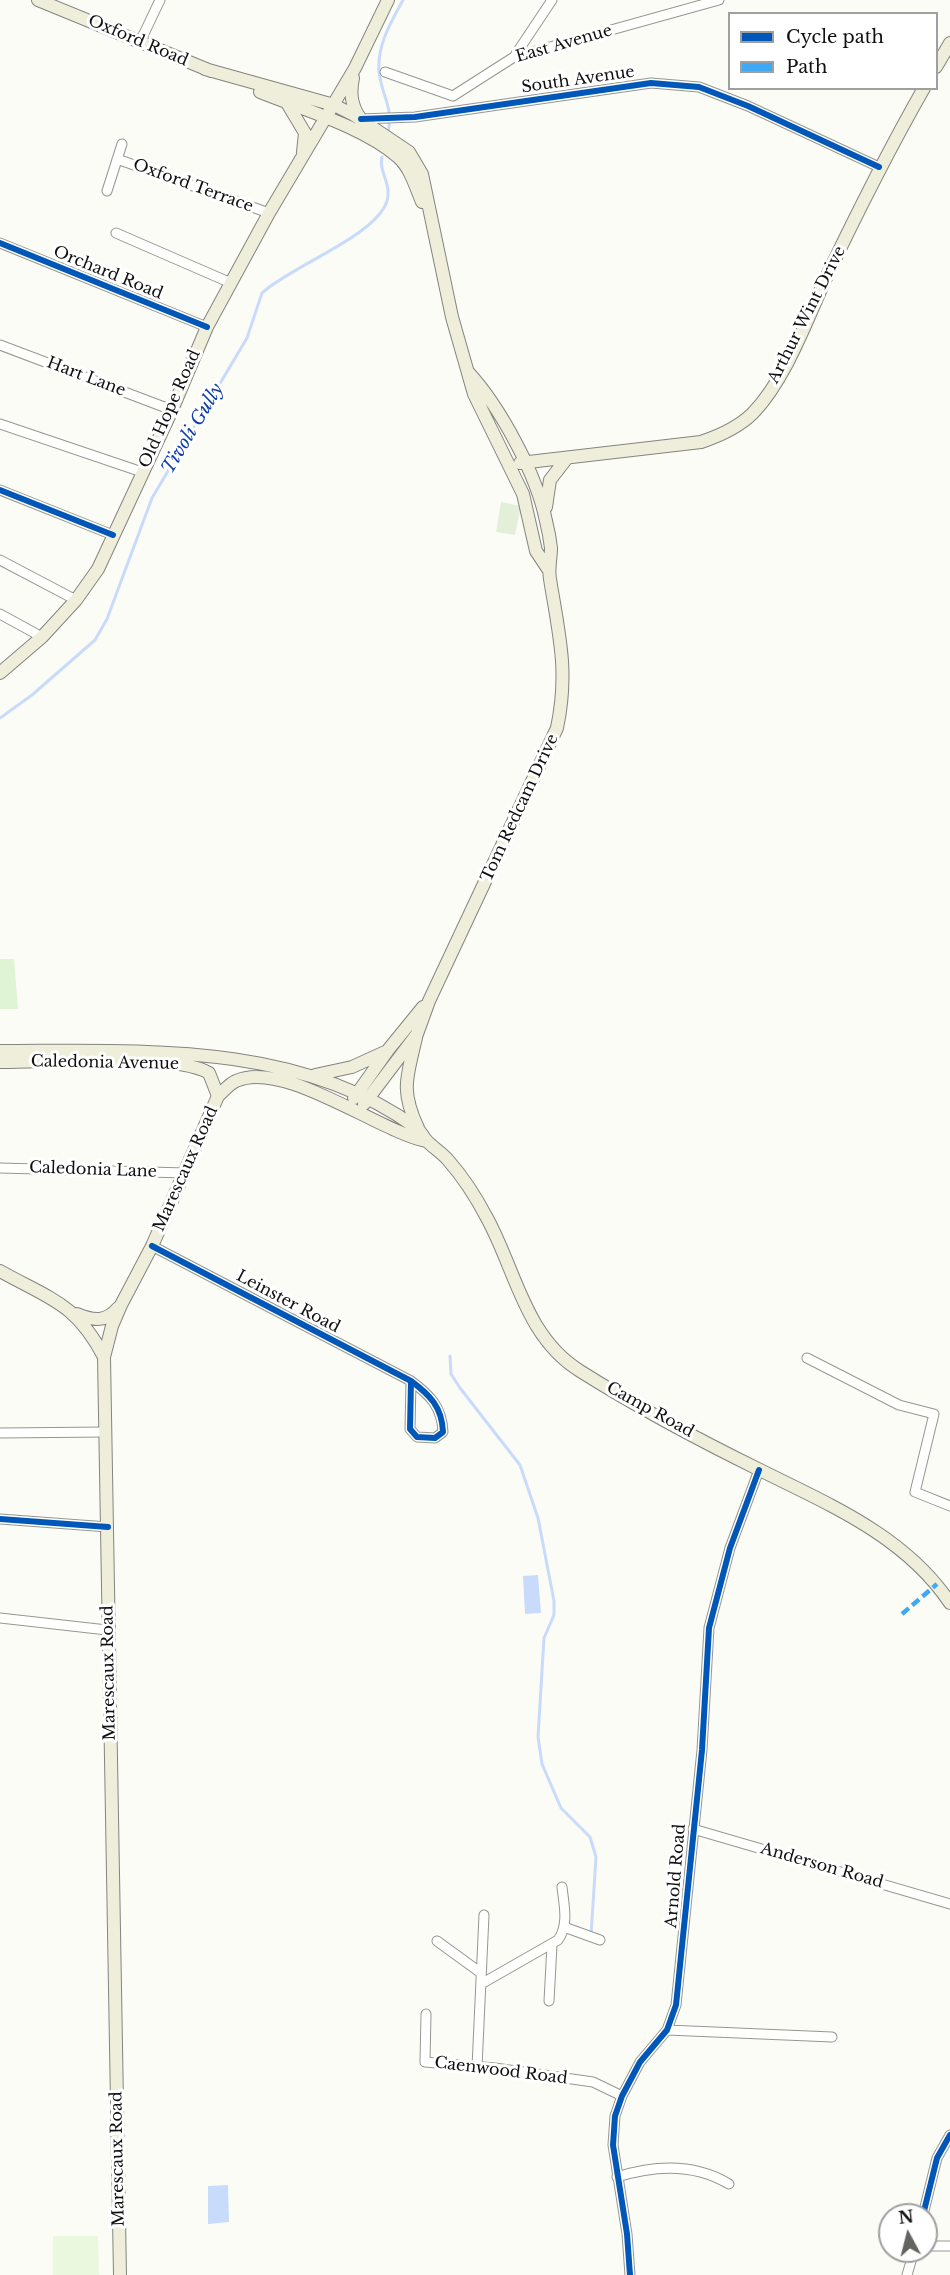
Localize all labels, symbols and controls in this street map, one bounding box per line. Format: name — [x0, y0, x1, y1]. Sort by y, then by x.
street label: Oxford Road — [85, 11, 191, 71]
legend — [728, 12, 938, 90]
street label: East Avenue — [514, 21, 614, 67]
text: Cycle path — [786, 26, 884, 48]
text: Path — [786, 56, 827, 78]
street label: South Avenue — [520, 63, 636, 97]
street label: Oxford Terrace — [130, 155, 256, 217]
street label: Orchard Road — [50, 242, 166, 304]
street label: Arthur Wint Drive — [764, 243, 850, 387]
street label: Old Hope Road — [135, 347, 205, 471]
street label: Hart Lane — [44, 353, 128, 401]
water label: Tivoli Gully — [158, 380, 228, 478]
street label: Tom Redcam Drive — [477, 731, 563, 885]
street label: Caledonia Avenue — [31, 1052, 179, 1074]
street label: Marescaux Road — [150, 1103, 222, 1235]
street label: Caledonia Lane — [29, 1158, 157, 1182]
street label: Leinster Road — [233, 1267, 343, 1337]
street label: Camp Road — [603, 1378, 697, 1442]
street label: Marescaux Road — [98, 1605, 120, 1741]
street label: Arnold Road — [662, 1823, 690, 1929]
street label: Anderson Road — [758, 1839, 886, 1893]
street label: Caenwood Road — [433, 2053, 569, 2089]
street label: Marescaux Road — [107, 2091, 129, 2227]
north arrow — [878, 2203, 938, 2263]
text: N — [897, 2206, 915, 2228]

